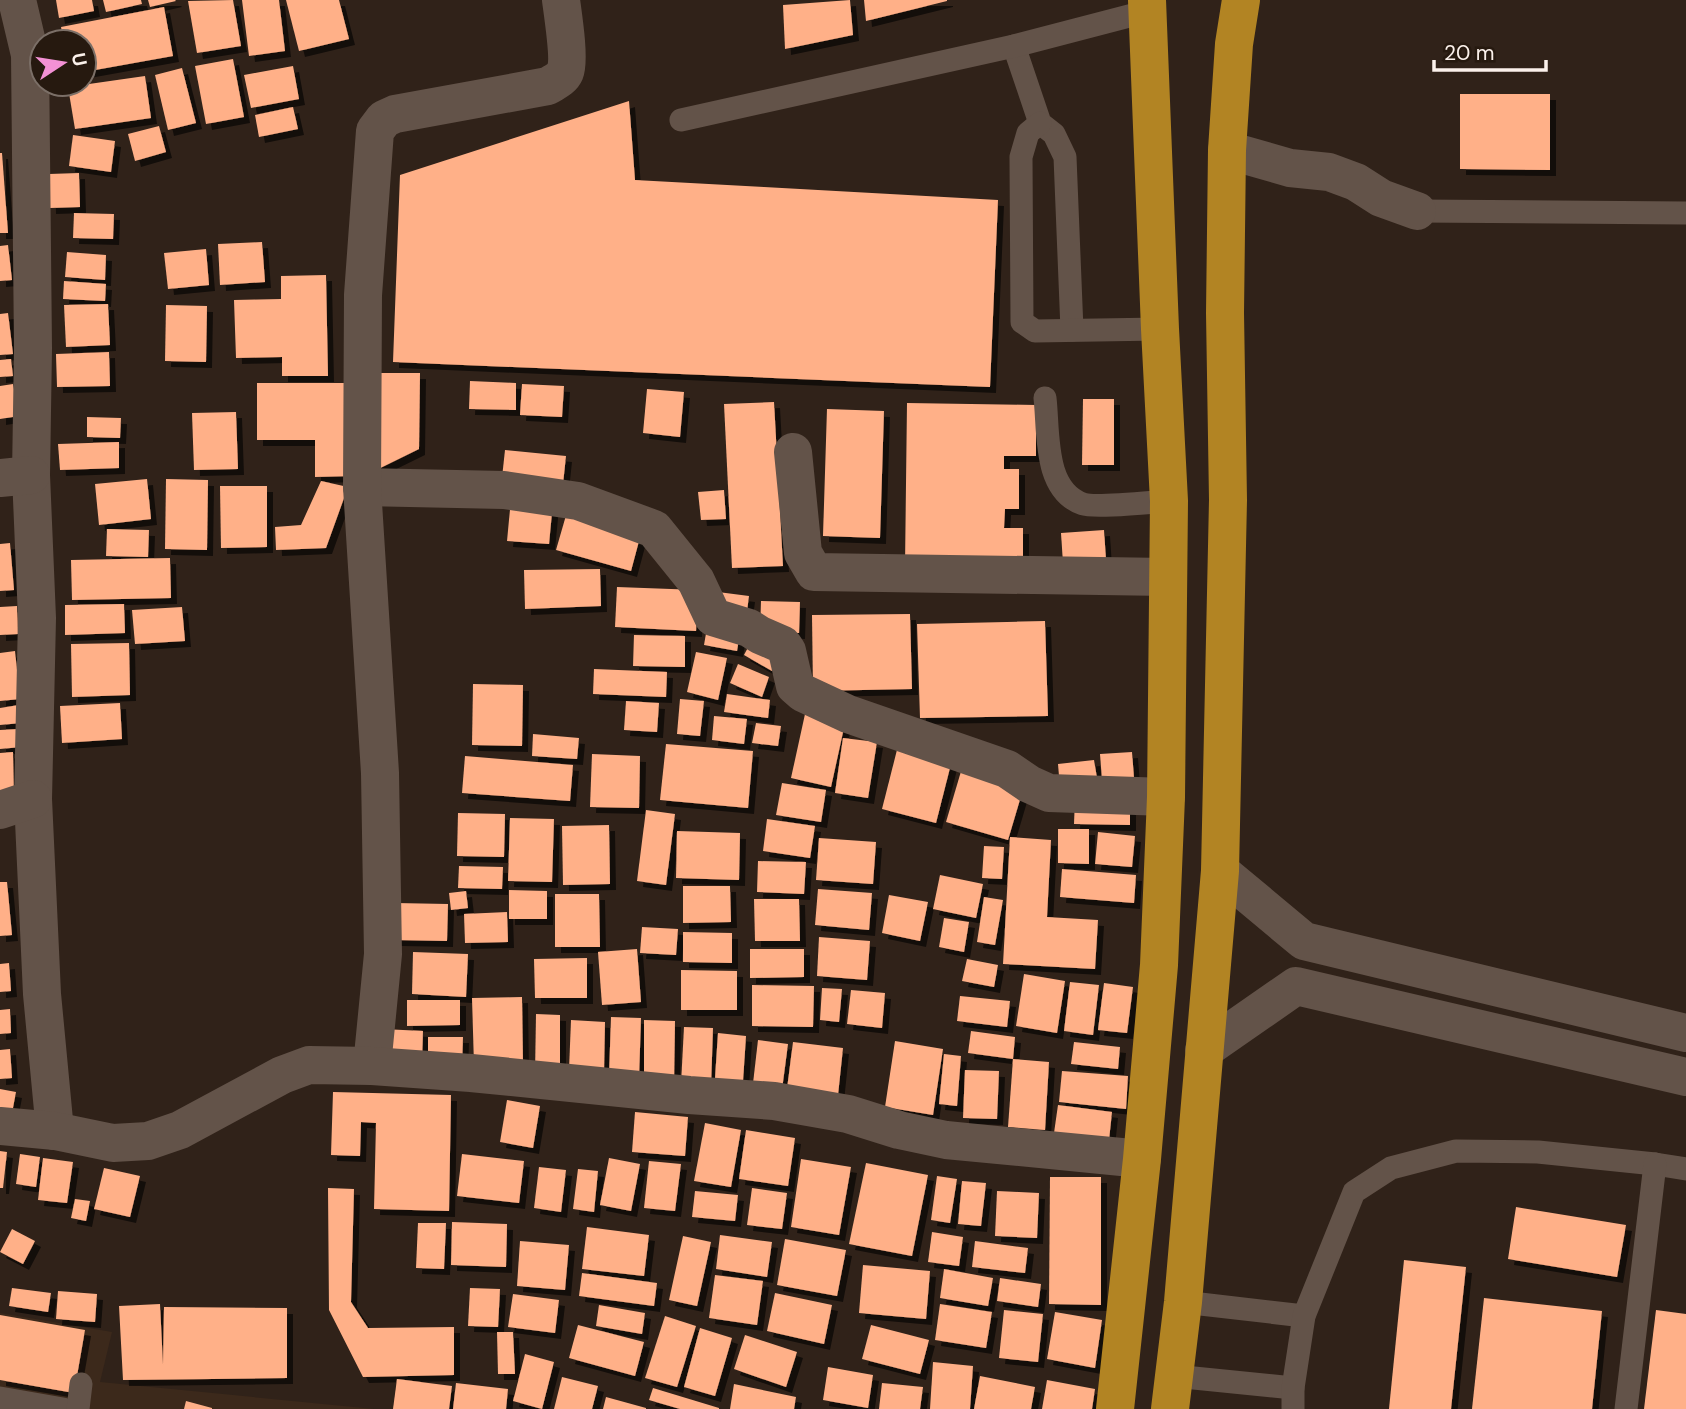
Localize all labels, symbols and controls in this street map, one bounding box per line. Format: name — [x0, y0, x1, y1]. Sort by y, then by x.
north arrow — [28, 28, 98, 98]
scale bar — [1434, 28, 1546, 72]
text: 20 m — [1444, 39, 1495, 67]
text: U — [66, 51, 93, 69]

